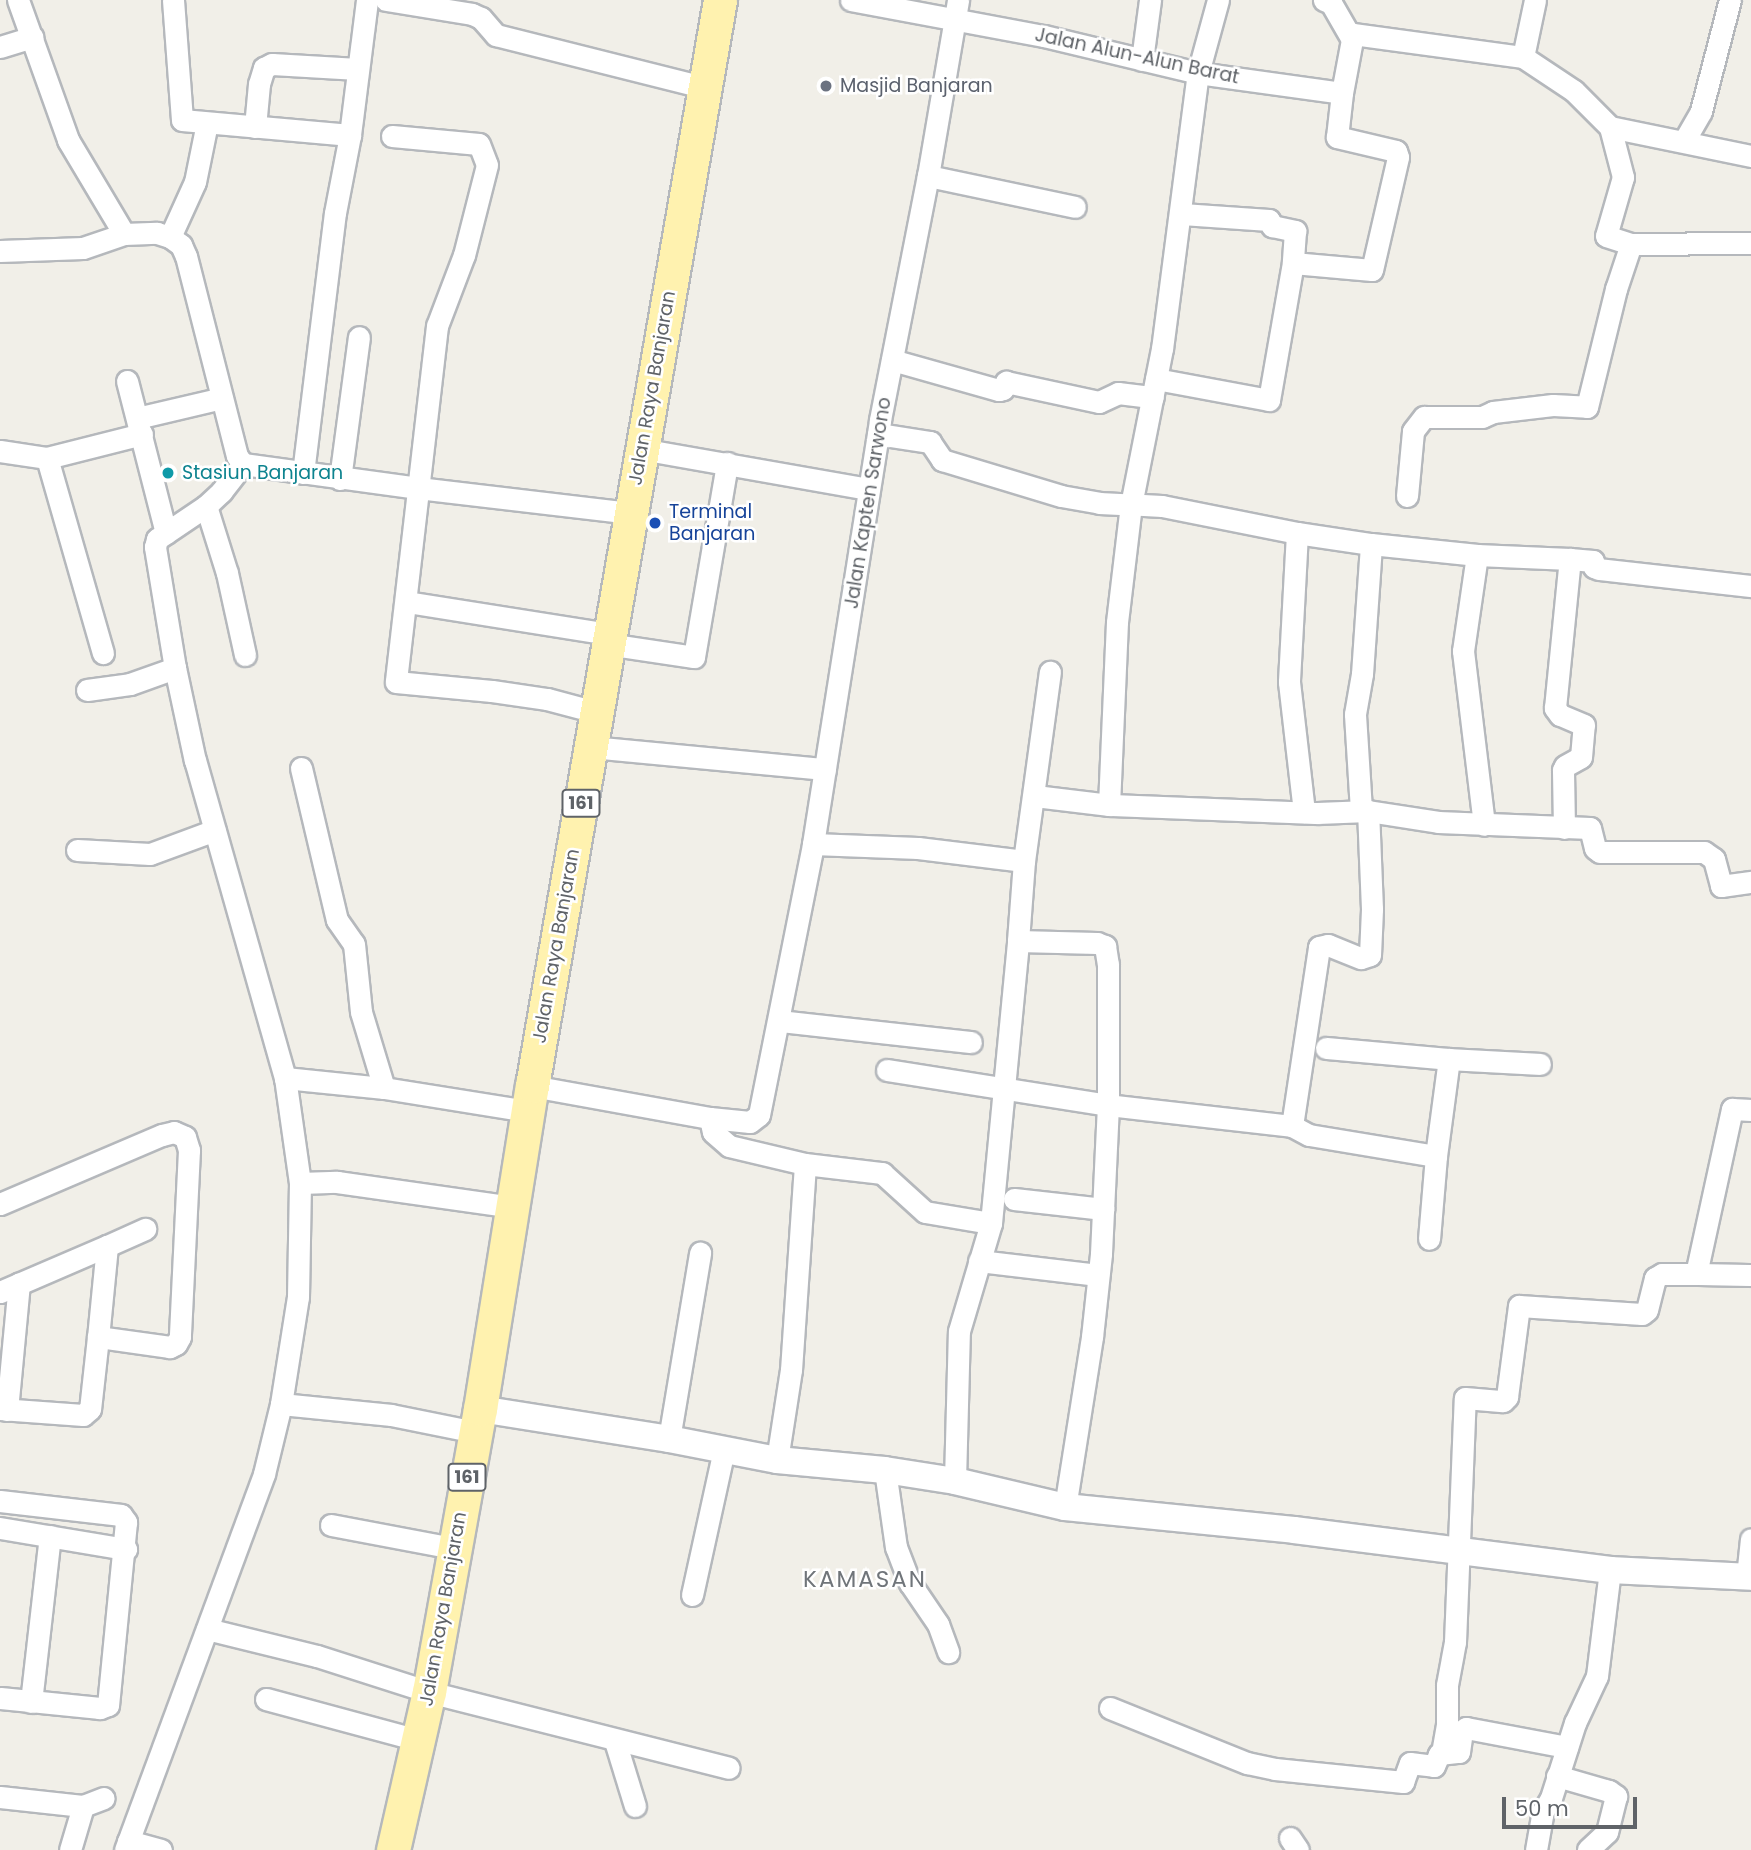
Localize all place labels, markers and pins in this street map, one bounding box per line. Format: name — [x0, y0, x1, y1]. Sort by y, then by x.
place label: Masjid Banjaran — [840, 75, 993, 97]
marker: Masjid Banjaran — [818, 78, 834, 94]
place label: Stasiun Banjaran — [182, 462, 343, 484]
marker: Stasiun Banjaran — [160, 465, 176, 481]
place label: Terminal Banjaran — [669, 501, 755, 545]
marker: Terminal Banjaran — [647, 515, 663, 531]

